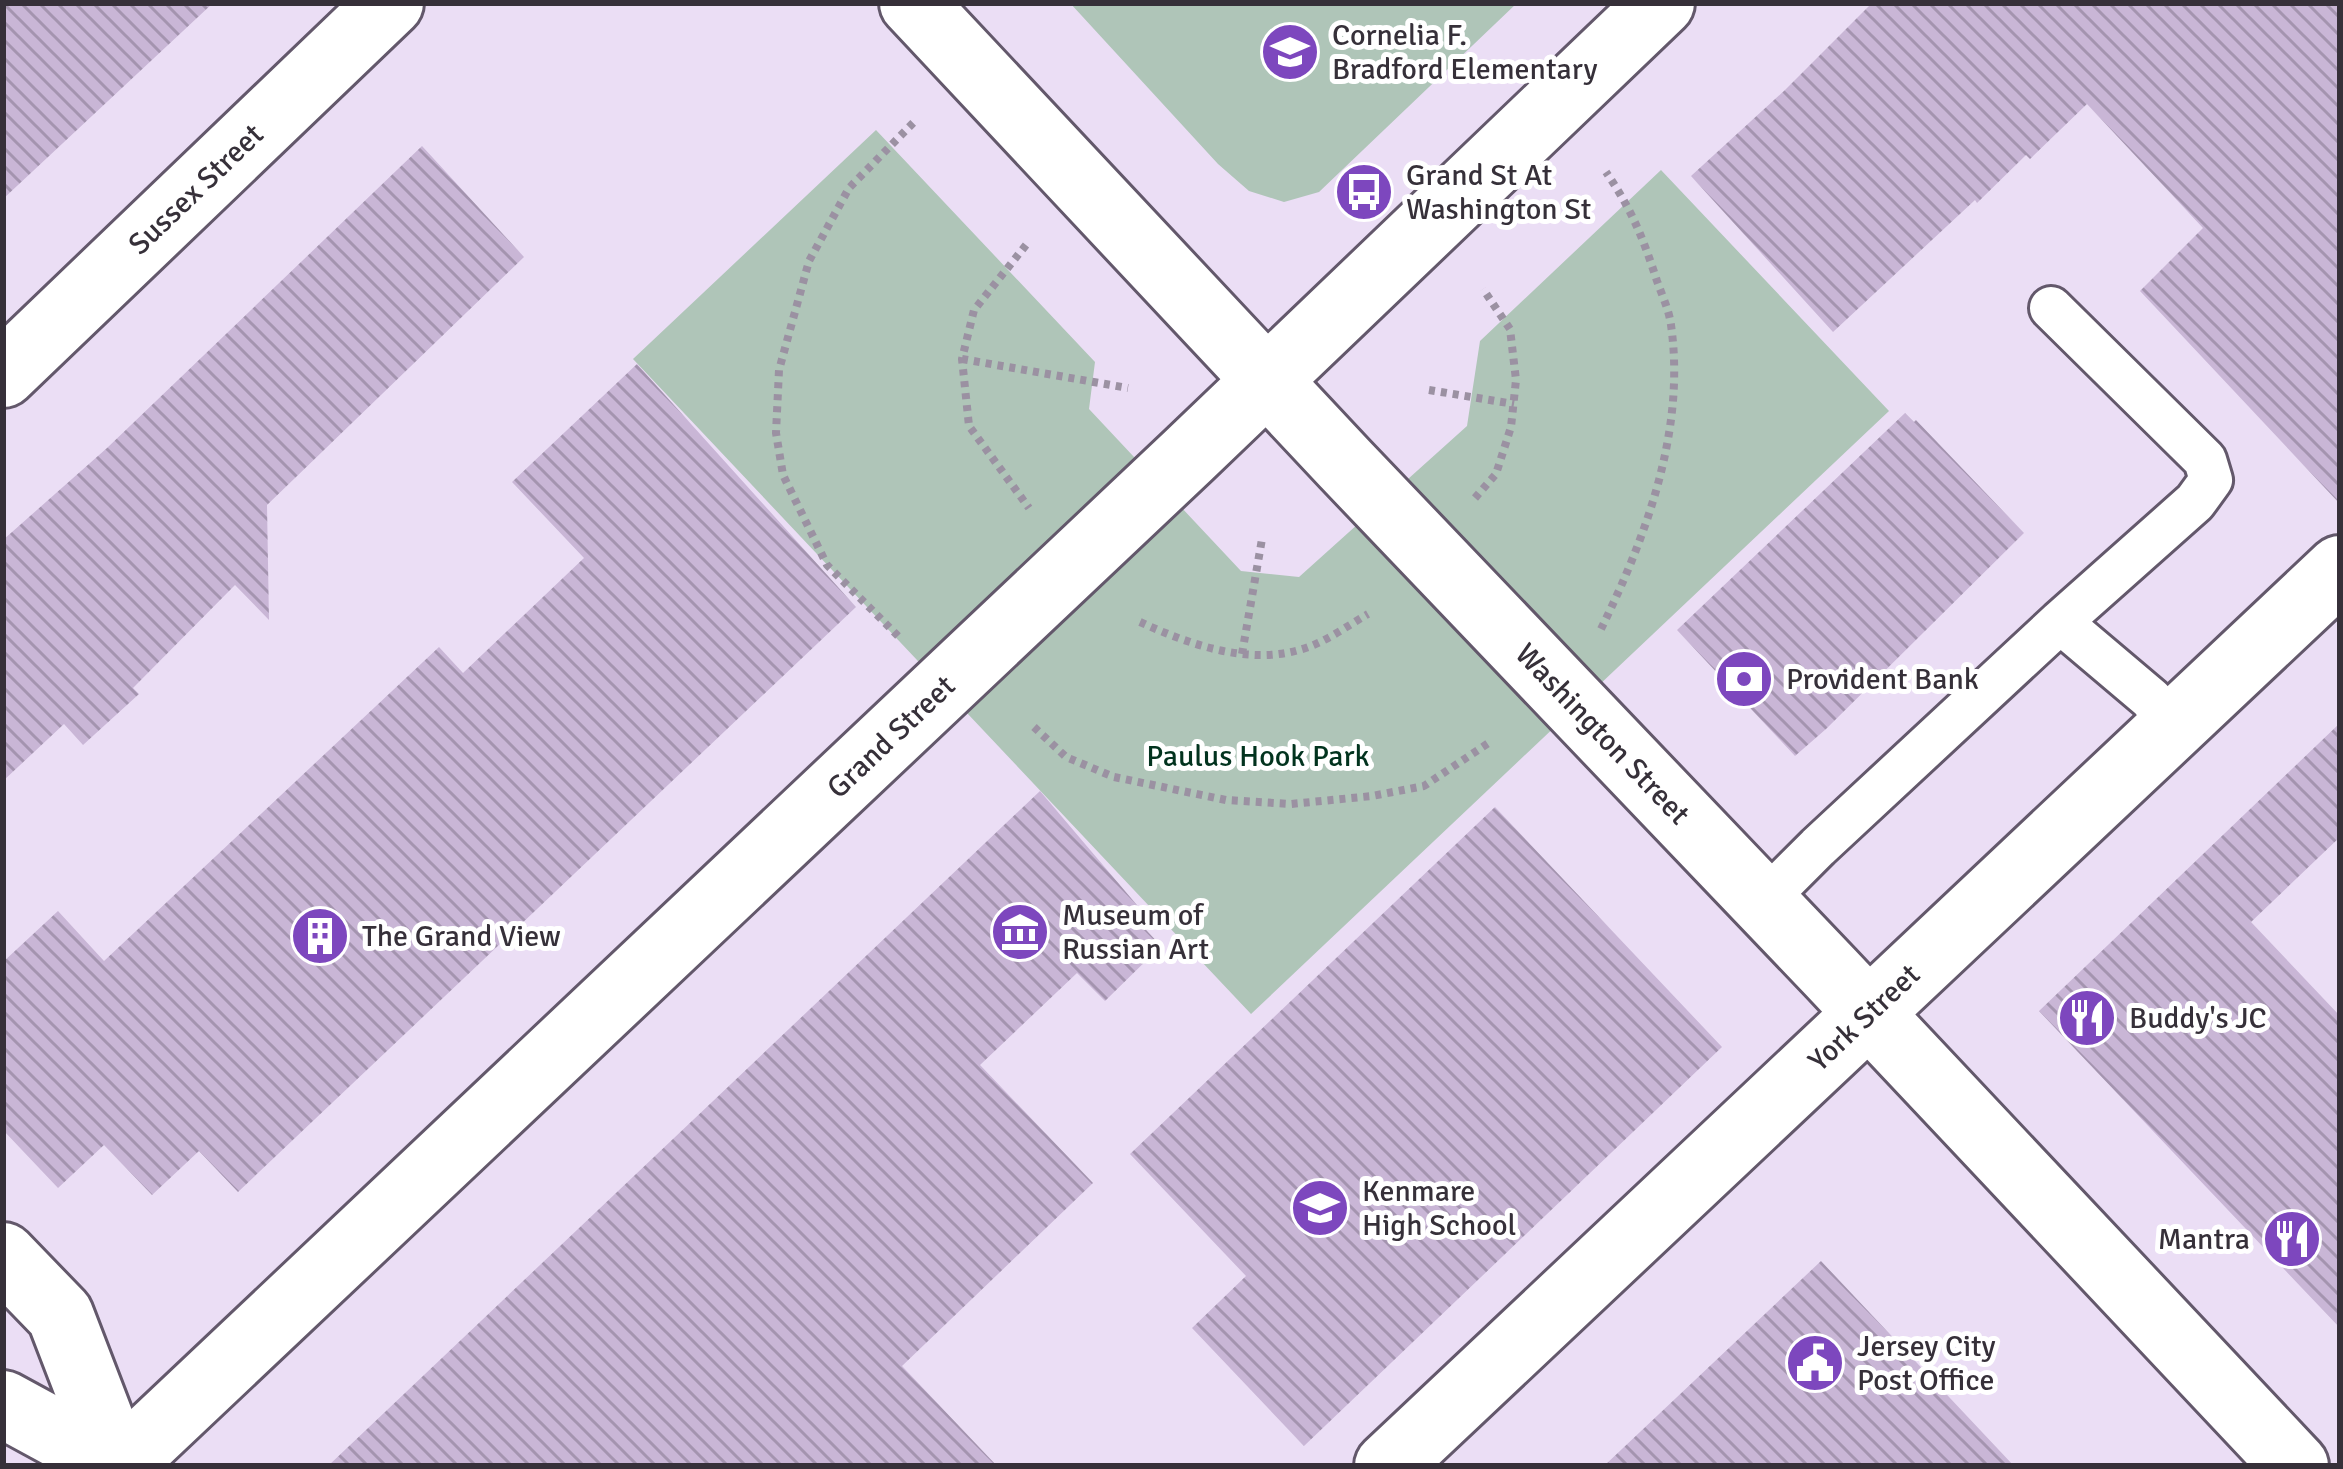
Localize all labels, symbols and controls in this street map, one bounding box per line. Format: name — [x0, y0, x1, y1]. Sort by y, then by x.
place label: Cornelia F. Bradford Elementary — [1332, 17, 1598, 88]
school or university icon: Cornelia F. Bradford Elementary — [1259, 21, 1321, 83]
street label: Sussex Street — [120, 116, 271, 262]
place label: Grand St At Washington St — [1406, 157, 1591, 228]
bus stop icon: Grand St At Washington St — [1333, 161, 1395, 223]
street label: Washington Street — [1508, 636, 1698, 832]
bank icon: Provident Bank — [1713, 648, 1775, 710]
place label: Provident Bank — [1786, 661, 1979, 698]
street label: Grand Street — [819, 667, 963, 806]
park label: Paulus Hook Park — [1146, 738, 1370, 775]
place label: Museum of Russian Art — [1062, 897, 1209, 968]
museum icon: Museum of Russian Art — [989, 901, 1051, 963]
building icon: The Grand View — [289, 905, 351, 967]
place label: The Grand View — [362, 918, 561, 955]
street label: York Street — [1800, 956, 1928, 1079]
restaurant icon: Buddy's JC — [2056, 987, 2118, 1049]
place label: Buddy's JC — [2129, 1000, 2267, 1037]
place label: Kenmare High School — [1362, 1173, 1516, 1244]
school or university icon: Kenmare High School — [1289, 1177, 1351, 1239]
restaurant icon: Mantra — [2261, 1208, 2323, 1270]
place label: Mantra — [2158, 1221, 2250, 1258]
place label: Jersey City Post Office — [1857, 1328, 1996, 1399]
public building icon: Jersey City Post Office — [1784, 1332, 1846, 1394]

